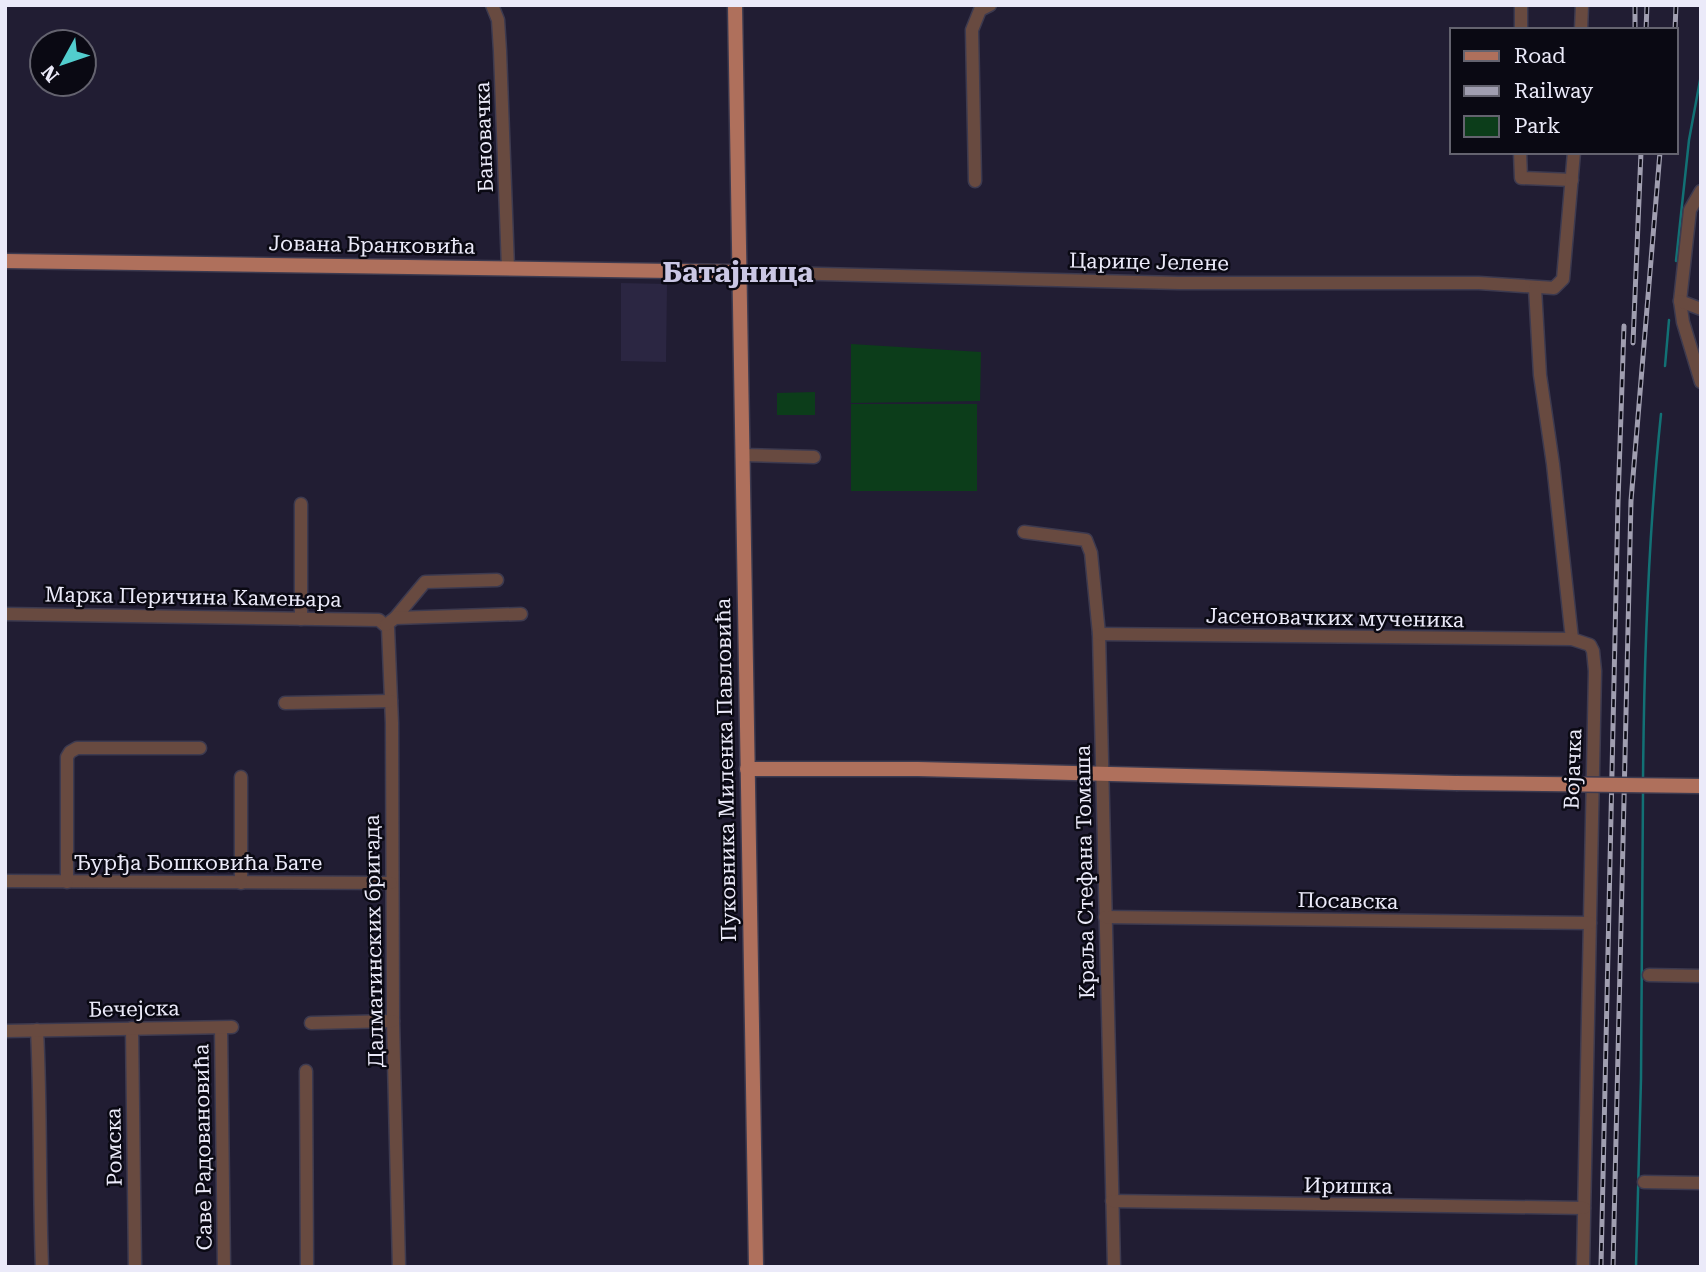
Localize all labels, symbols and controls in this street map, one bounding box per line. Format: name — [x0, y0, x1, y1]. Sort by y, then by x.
north arrow — [28, 28, 98, 98]
legend — [1450, 28, 1678, 154]
text: Road — [1514, 44, 1566, 68]
text: N — [37, 60, 64, 87]
text: Railway — [1514, 79, 1594, 103]
street label: Бановачка — [470, 80, 498, 193]
text: Park — [1514, 114, 1560, 138]
street label: Јована Бранковића — [268, 231, 476, 259]
street label: Царице Јелене — [1069, 249, 1229, 275]
district label: Батајница — [662, 256, 814, 289]
street label: Марка Перичина Камењара — [44, 582, 342, 612]
street label: Пуковника Миленка Павловића — [711, 597, 741, 942]
street label: Јасеновачких мученика — [1206, 604, 1465, 632]
street label: Војачка — [1560, 728, 1586, 810]
street label: Краља Стефана Томаша — [1071, 744, 1099, 999]
street label: Далматинских бригада — [360, 814, 388, 1068]
street label: Ђурђа Бошковића Бате — [74, 851, 322, 875]
street label: Посавска — [1297, 888, 1399, 914]
street label: Бечејска — [88, 996, 180, 1022]
street label: Саве Радовановића — [189, 1043, 217, 1251]
street label: Ромска — [101, 1107, 127, 1187]
street label: Иришка — [1303, 1173, 1393, 1199]

